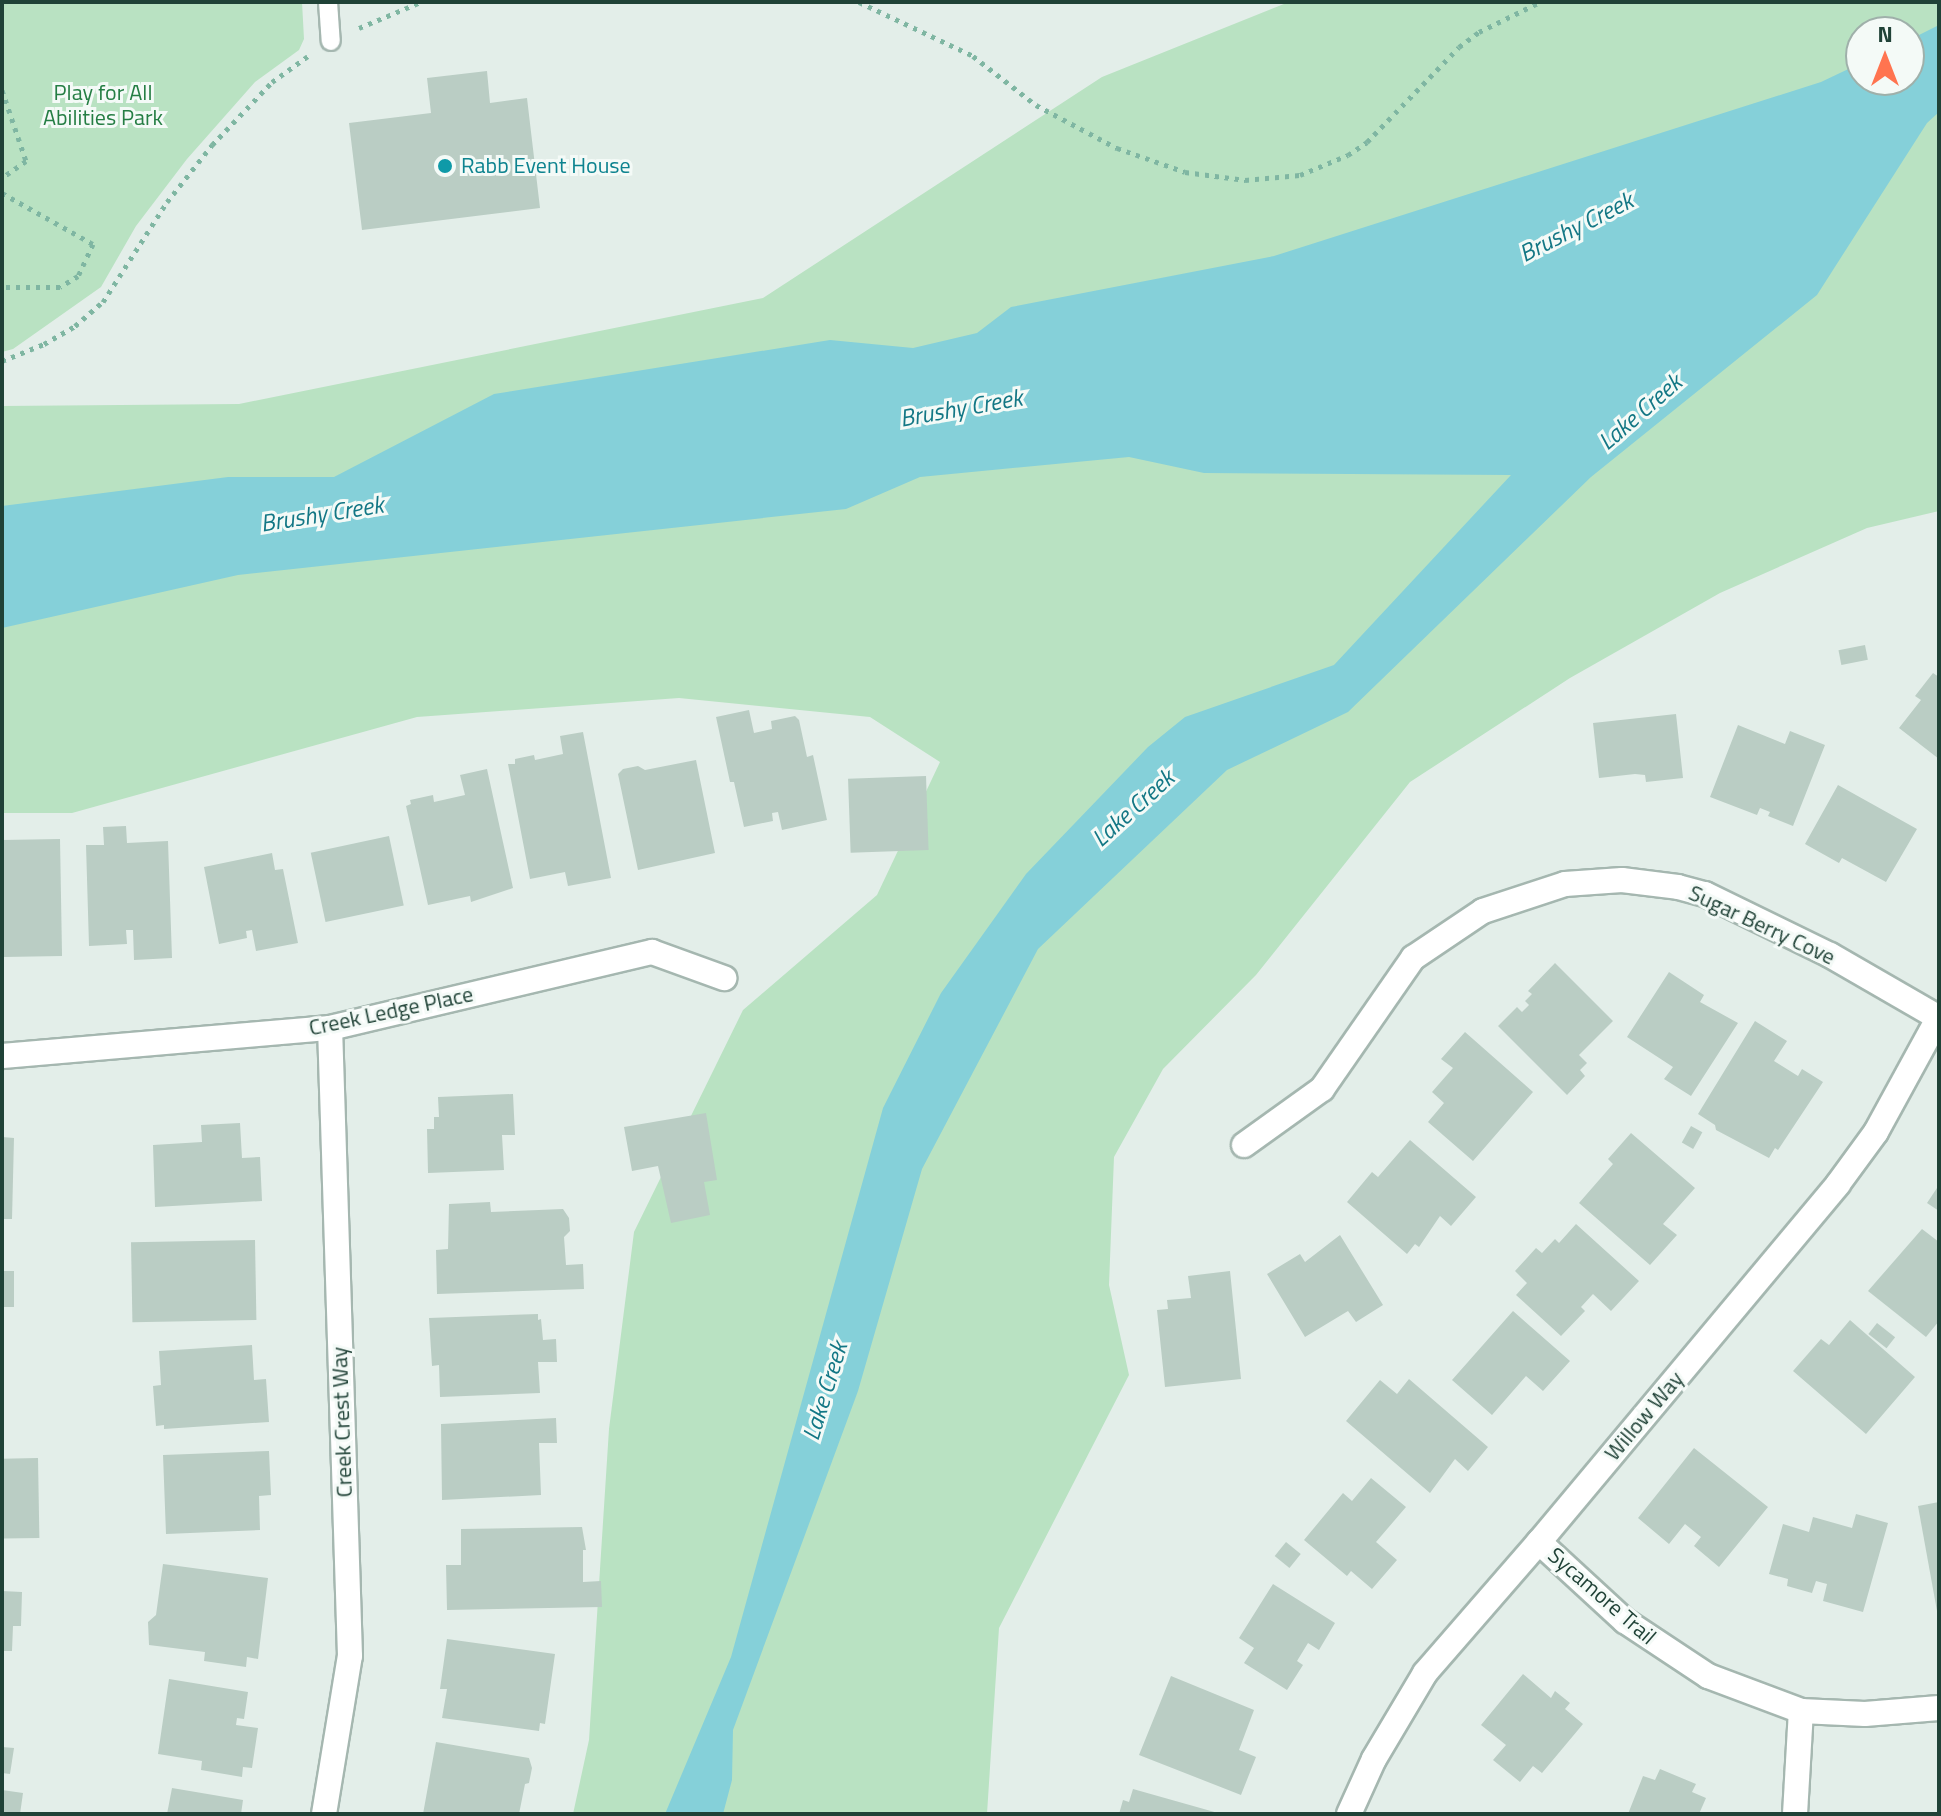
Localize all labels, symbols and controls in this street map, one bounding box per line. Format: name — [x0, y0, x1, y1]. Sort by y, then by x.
north arrow — [1845, 16, 1925, 96]
text: N — [1877, 17, 1893, 51]
park label: Play for All Abilities Park — [43, 79, 163, 130]
place label: Rabb Event House — [461, 153, 631, 179]
marker: Rabb Event House — [436, 157, 454, 175]
water label: Brushy Creek — [1514, 186, 1638, 268]
water label: Lake Creek — [1592, 368, 1688, 456]
water label: Brushy Creek — [898, 383, 1024, 433]
water label: Brushy Creek — [259, 490, 385, 538]
water label: Lake Creek — [1086, 763, 1180, 853]
street label: Sugar Berry Cove — [1685, 880, 1839, 970]
street label: Creek Ledge Place — [307, 981, 475, 1041]
water label: Lake Creek — [796, 1338, 854, 1444]
street label: Creek Crest Way — [326, 1346, 358, 1498]
street label: Willow Way — [1599, 1366, 1689, 1466]
street label: Sycamore Trail — [1543, 1542, 1661, 1650]

